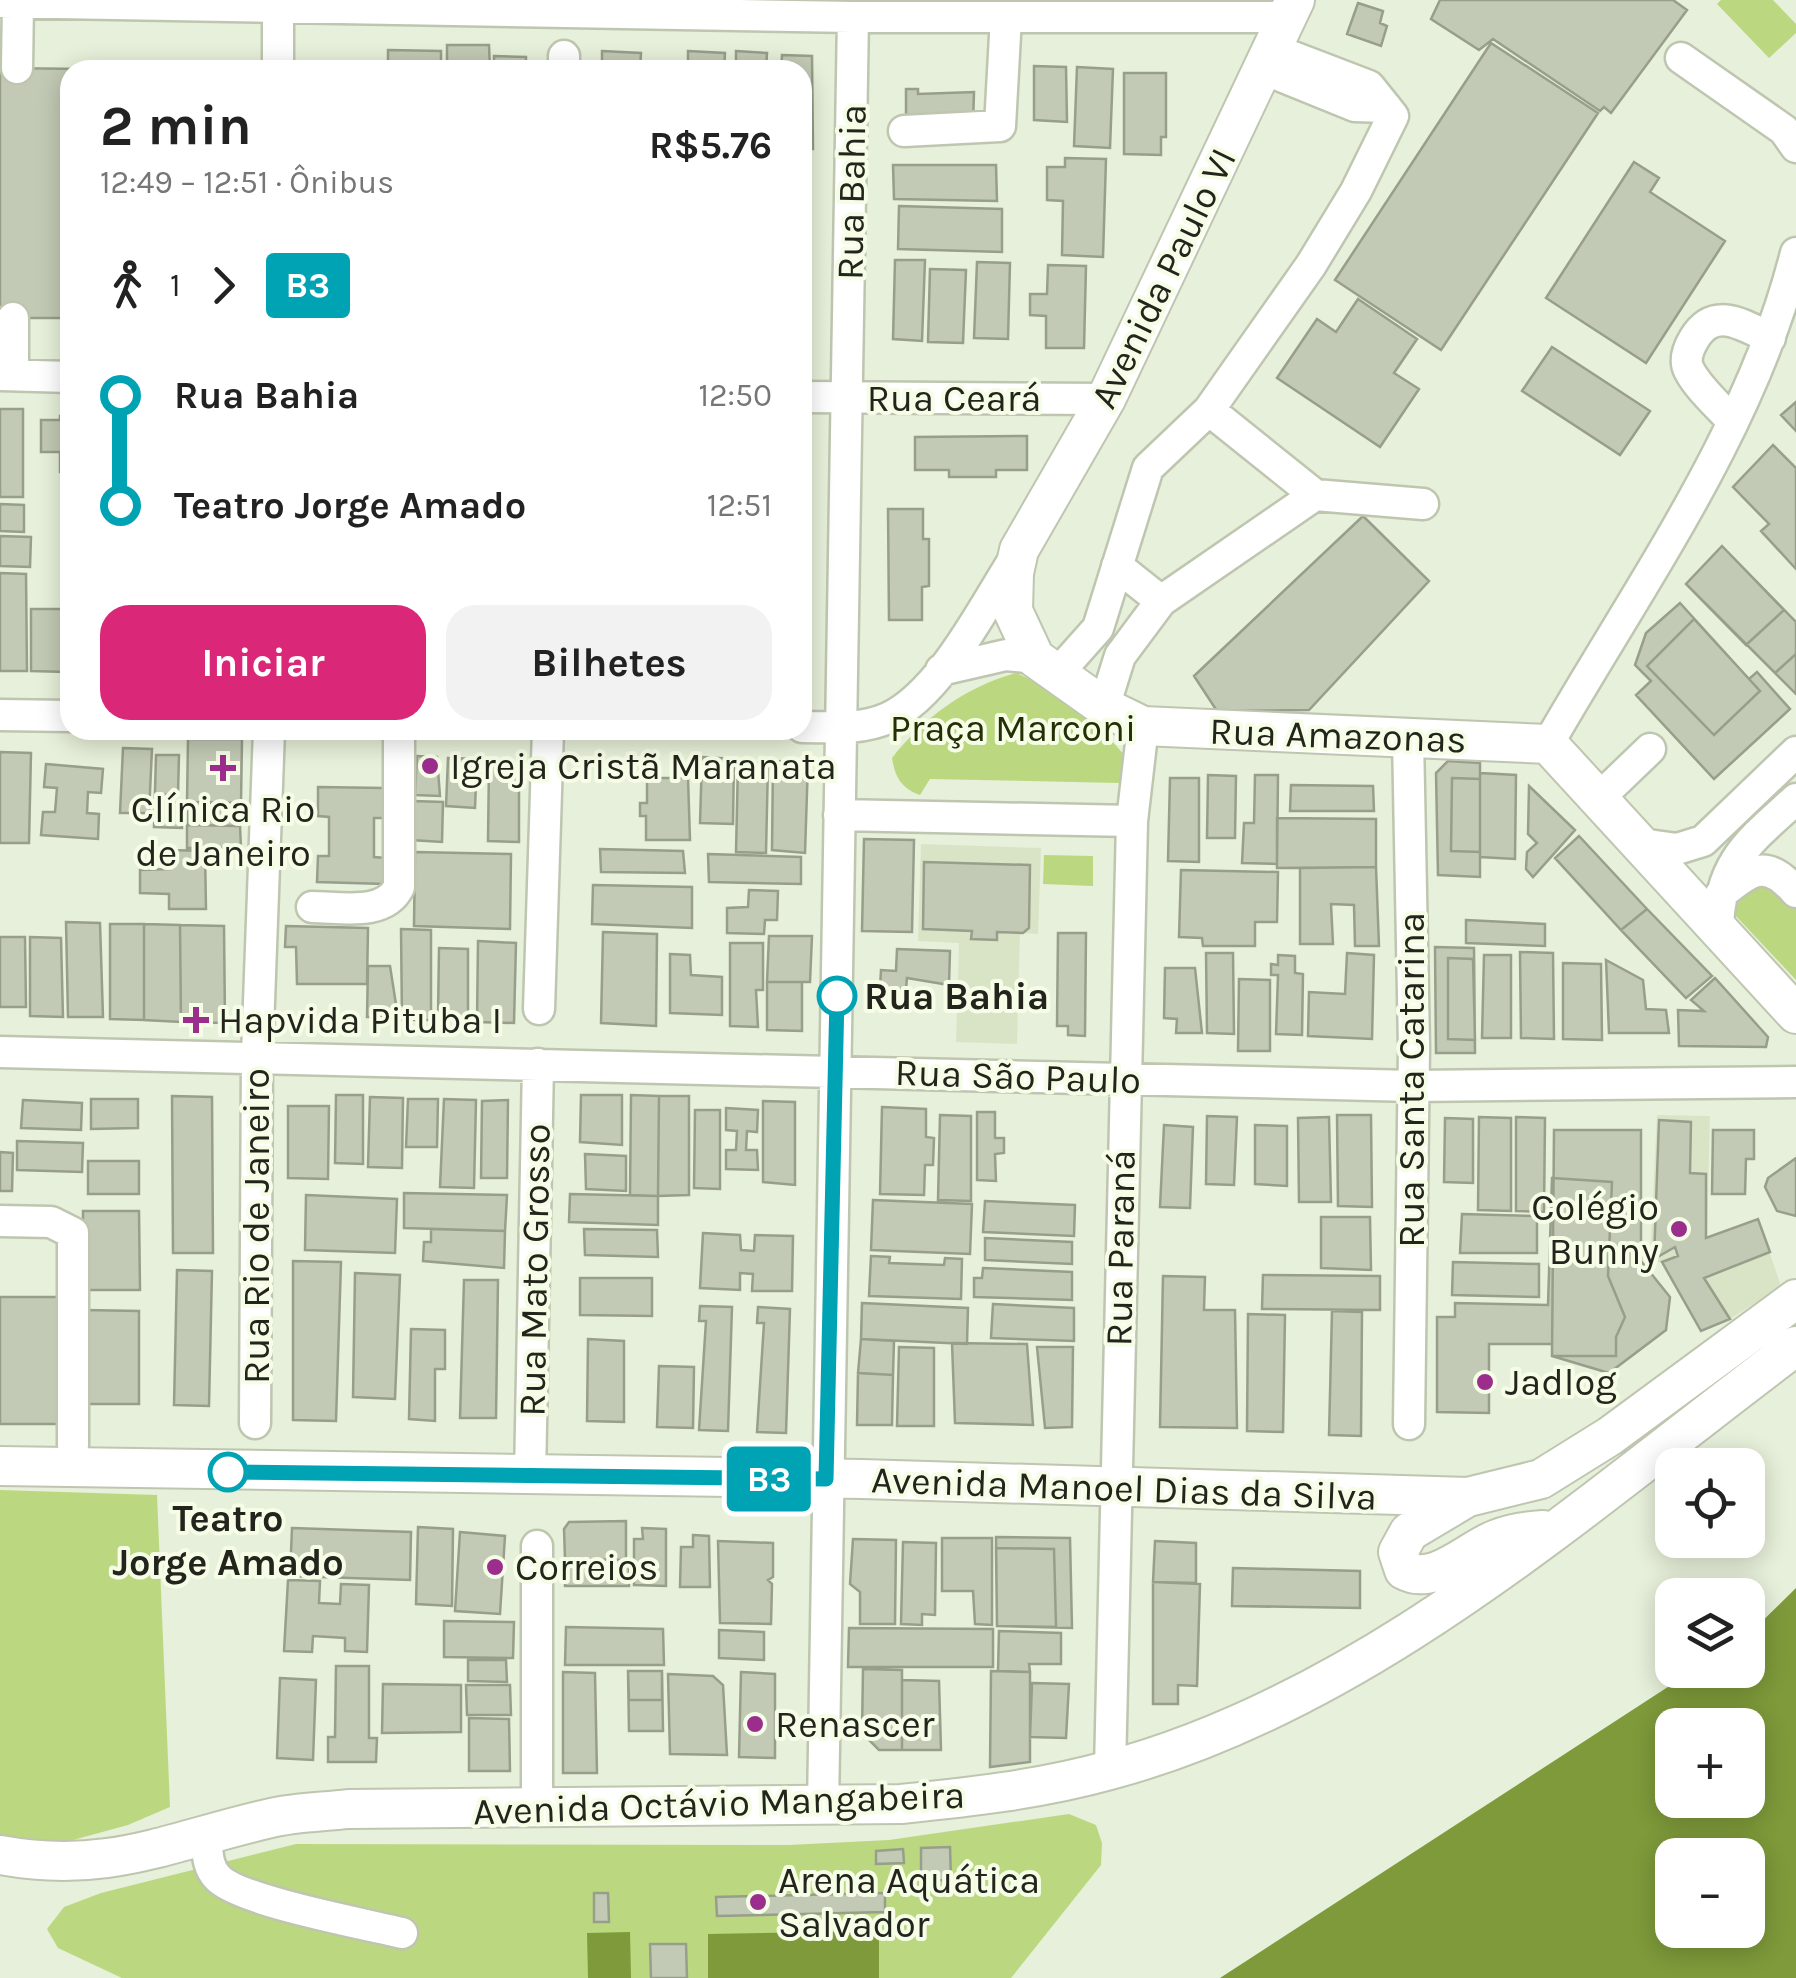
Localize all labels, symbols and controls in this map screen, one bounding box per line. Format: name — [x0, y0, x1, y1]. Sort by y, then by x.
text: 2 min — [100, 94, 252, 158]
street label: Rua Bahia — [827, 104, 876, 280]
text: R$5.76 — [649, 123, 772, 168]
street label: Avenida Paulo VI — [1081, 141, 1246, 416]
text: 12:49 – 12:51 · Ônibus — [100, 164, 394, 201]
icon: walk — [100, 258, 155, 313]
icon: forward — [196, 258, 251, 313]
text: B3 — [286, 265, 330, 306]
text: 1 — [170, 267, 181, 304]
text: Rua Bahia — [174, 373, 359, 418]
street label: Rua Ceará — [867, 376, 1041, 421]
text: 12:50 — [698, 377, 772, 414]
text: Teatro Jorge Amado — [174, 483, 526, 528]
text: 12:51 — [707, 487, 772, 524]
button: Iniciar — [100, 605, 426, 720]
button: Bilhetes — [446, 605, 772, 720]
park label: Praça Marconi — [890, 706, 1136, 751]
street label: Rua Amazonas — [1209, 709, 1467, 762]
place label: Igreja Cristã Maranata — [450, 744, 837, 789]
marker: Clínica Rio de Janeiro — [210, 755, 236, 781]
marker: Igreja Cristã Maranata — [419, 755, 441, 777]
place label: Clínica Rio de Janeiro — [131, 787, 315, 876]
street label: Rua Santa Catarina — [1389, 912, 1434, 1248]
place label: Rua Bahia — [864, 974, 1049, 1019]
marker: Rua Bahia — [818, 977, 856, 1015]
place label: Hapvida Pituba I — [218, 998, 502, 1043]
marker: Hapvida Pituba I — [183, 1007, 209, 1033]
street label: Rua São Paulo — [894, 1050, 1142, 1103]
street label: Rua Rio de Janeiro — [234, 1068, 279, 1384]
street label: Rua Mato Grosso — [509, 1123, 560, 1417]
street label: Rua Paraná — [1096, 1149, 1145, 1347]
place label: Colégio Bunny — [1531, 1185, 1659, 1274]
marker: Colégio Bunny — [1668, 1218, 1690, 1240]
place label: Jadlog — [1505, 1360, 1617, 1405]
marker: Jadlog — [1474, 1371, 1496, 1393]
line badge: B3 — [724, 1446, 814, 1512]
map controls — [1655, 1448, 1765, 1948]
button: locate — [1655, 1448, 1765, 1558]
marker: Teatro Jorge Amado — [209, 1453, 247, 1491]
street label: Avenida Manoel Dias da Silva — [870, 1457, 1378, 1520]
text: B3 — [747, 1459, 791, 1500]
place label: Teatro Jorge Amado — [112, 1496, 344, 1585]
place label: Correios — [515, 1545, 658, 1590]
marker: Correios — [484, 1556, 506, 1578]
button: layers — [1655, 1578, 1765, 1688]
place label: Renascer — [775, 1702, 935, 1747]
button: + — [1655, 1708, 1765, 1818]
marker: Renascer — [744, 1713, 766, 1735]
street label: Avenida Octávio Mangabeira — [472, 1772, 966, 1835]
button: − — [1655, 1838, 1765, 1948]
place label: Arena Aquática Salvador — [778, 1858, 1040, 1947]
marker: Arena Aquática Salvador — [747, 1891, 769, 1913]

